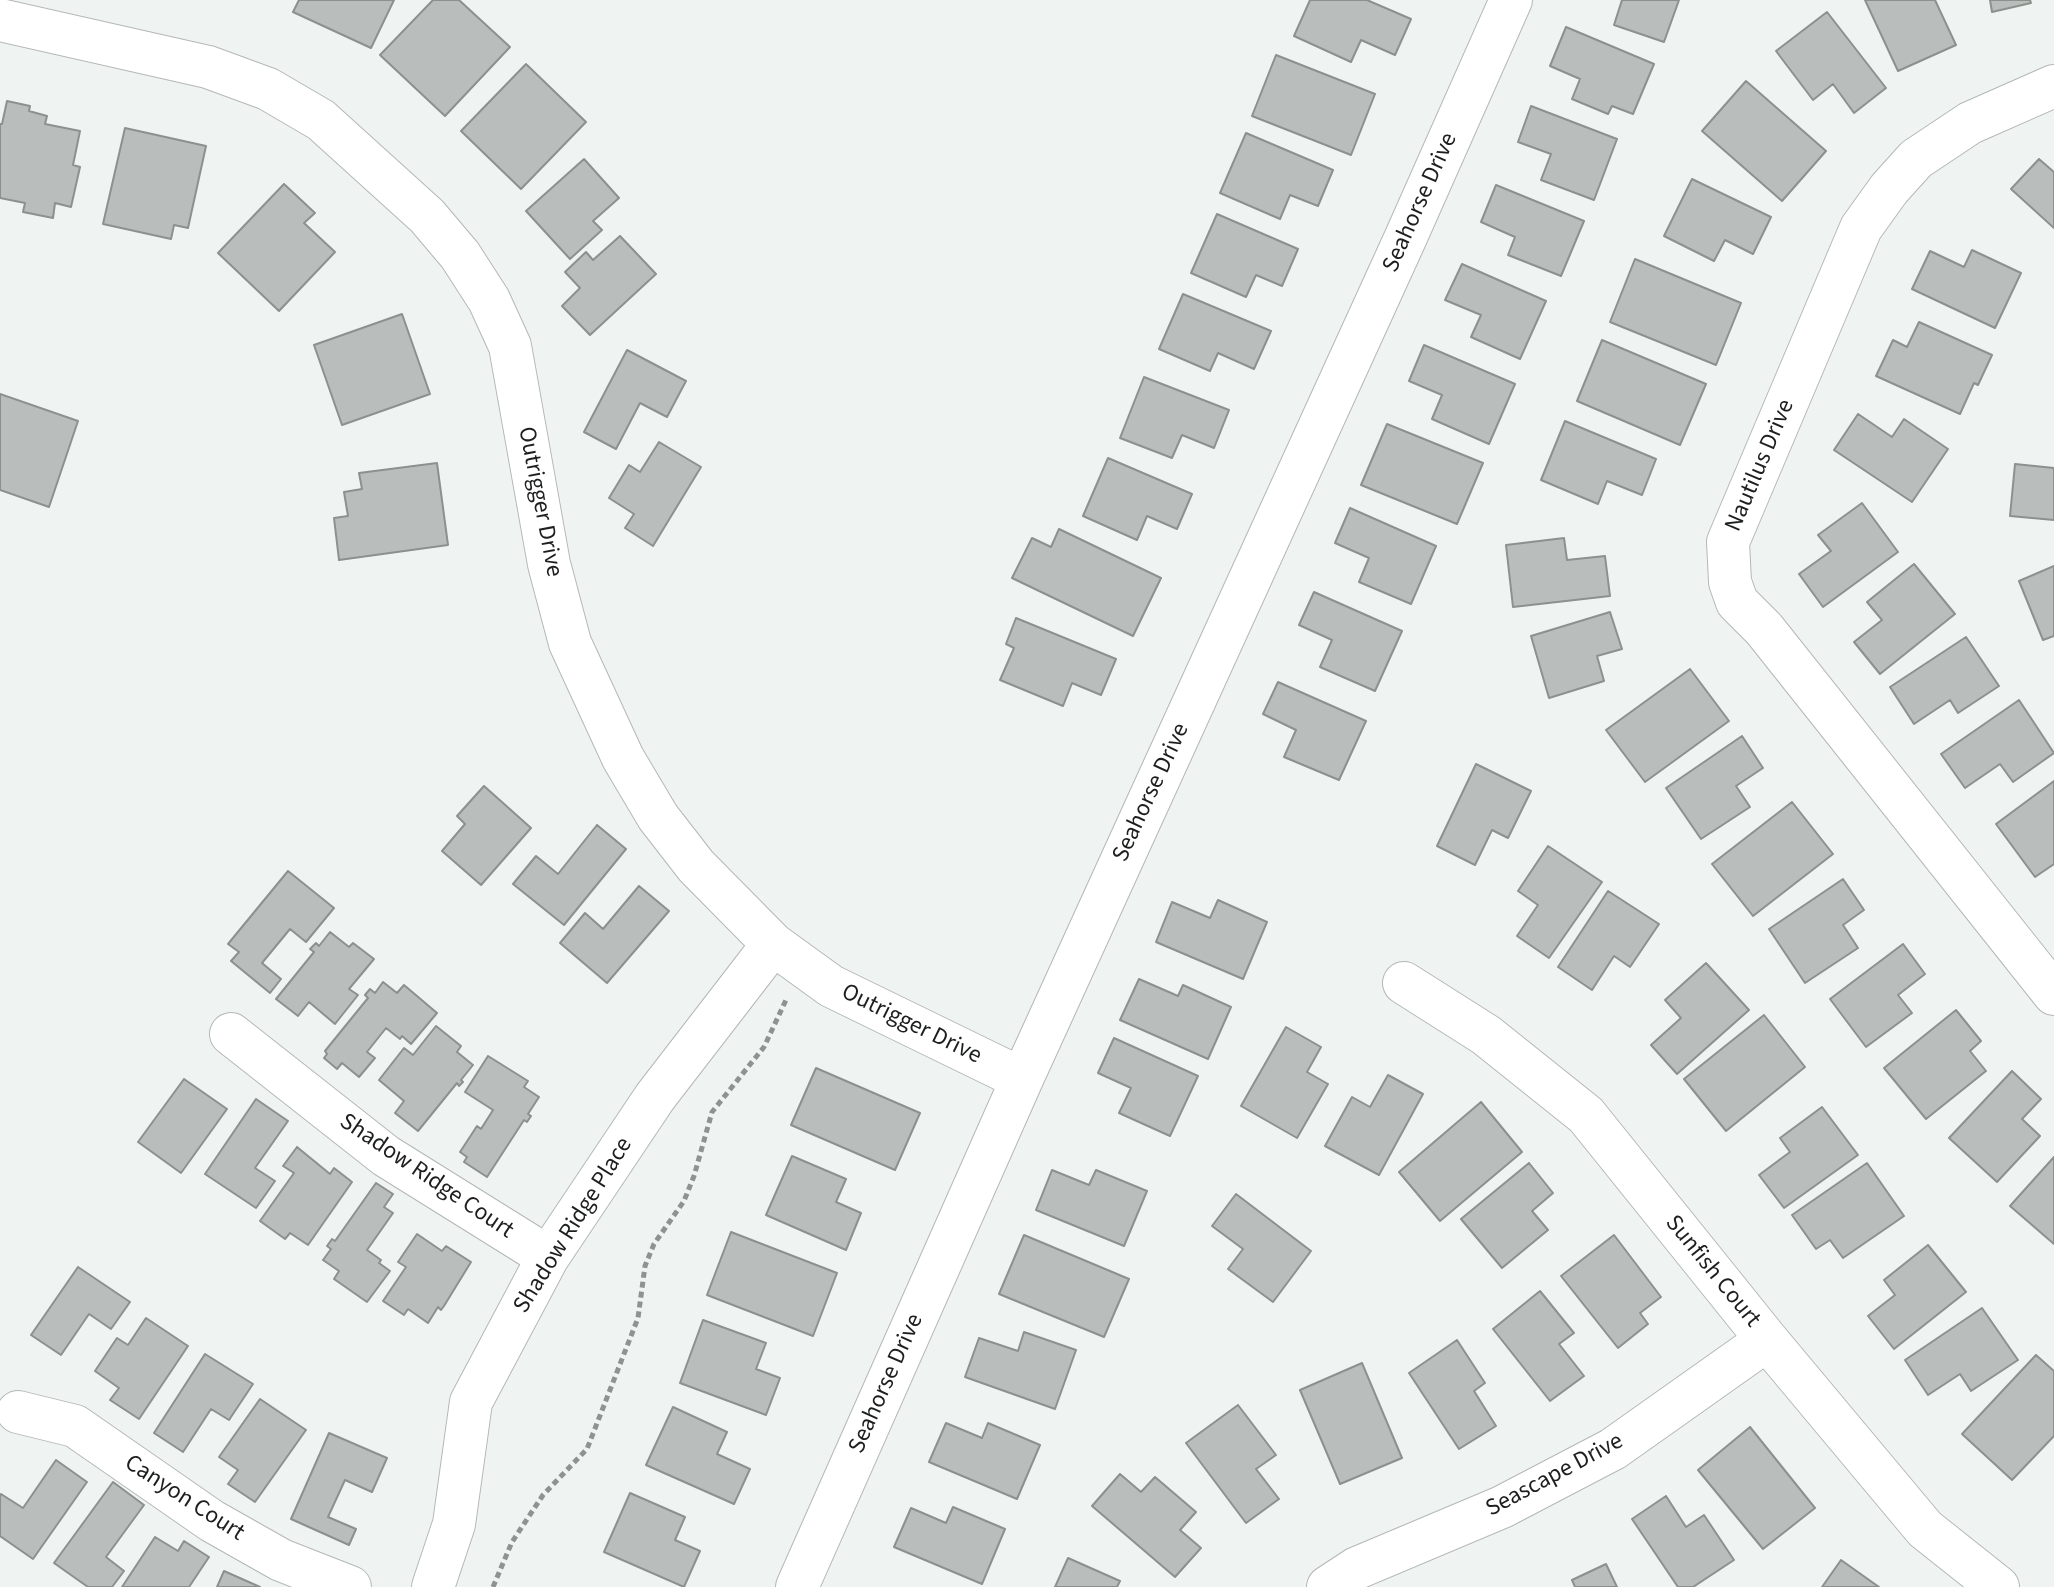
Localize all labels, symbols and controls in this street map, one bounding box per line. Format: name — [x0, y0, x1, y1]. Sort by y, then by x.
street label: Seahorse Drive — [1377, 129, 1465, 277]
street label: Nautilus Drive — [1720, 396, 1802, 536]
street label: Outrigger Drive — [510, 425, 568, 579]
street label: Seahorse Drive — [1107, 719, 1197, 867]
street label: Outrigger Drive — [836, 979, 986, 1071]
street label: Shadow Ridge Court — [333, 1108, 519, 1246]
street label: Shadow Ridge Place — [508, 1133, 640, 1319]
street label: Sunfish Court — [1658, 1210, 1766, 1334]
street label: Seahorse Drive — [843, 1310, 931, 1458]
street label: Seascape Drive — [1481, 1428, 1629, 1524]
street label: Canyon Court — [119, 1450, 249, 1548]

